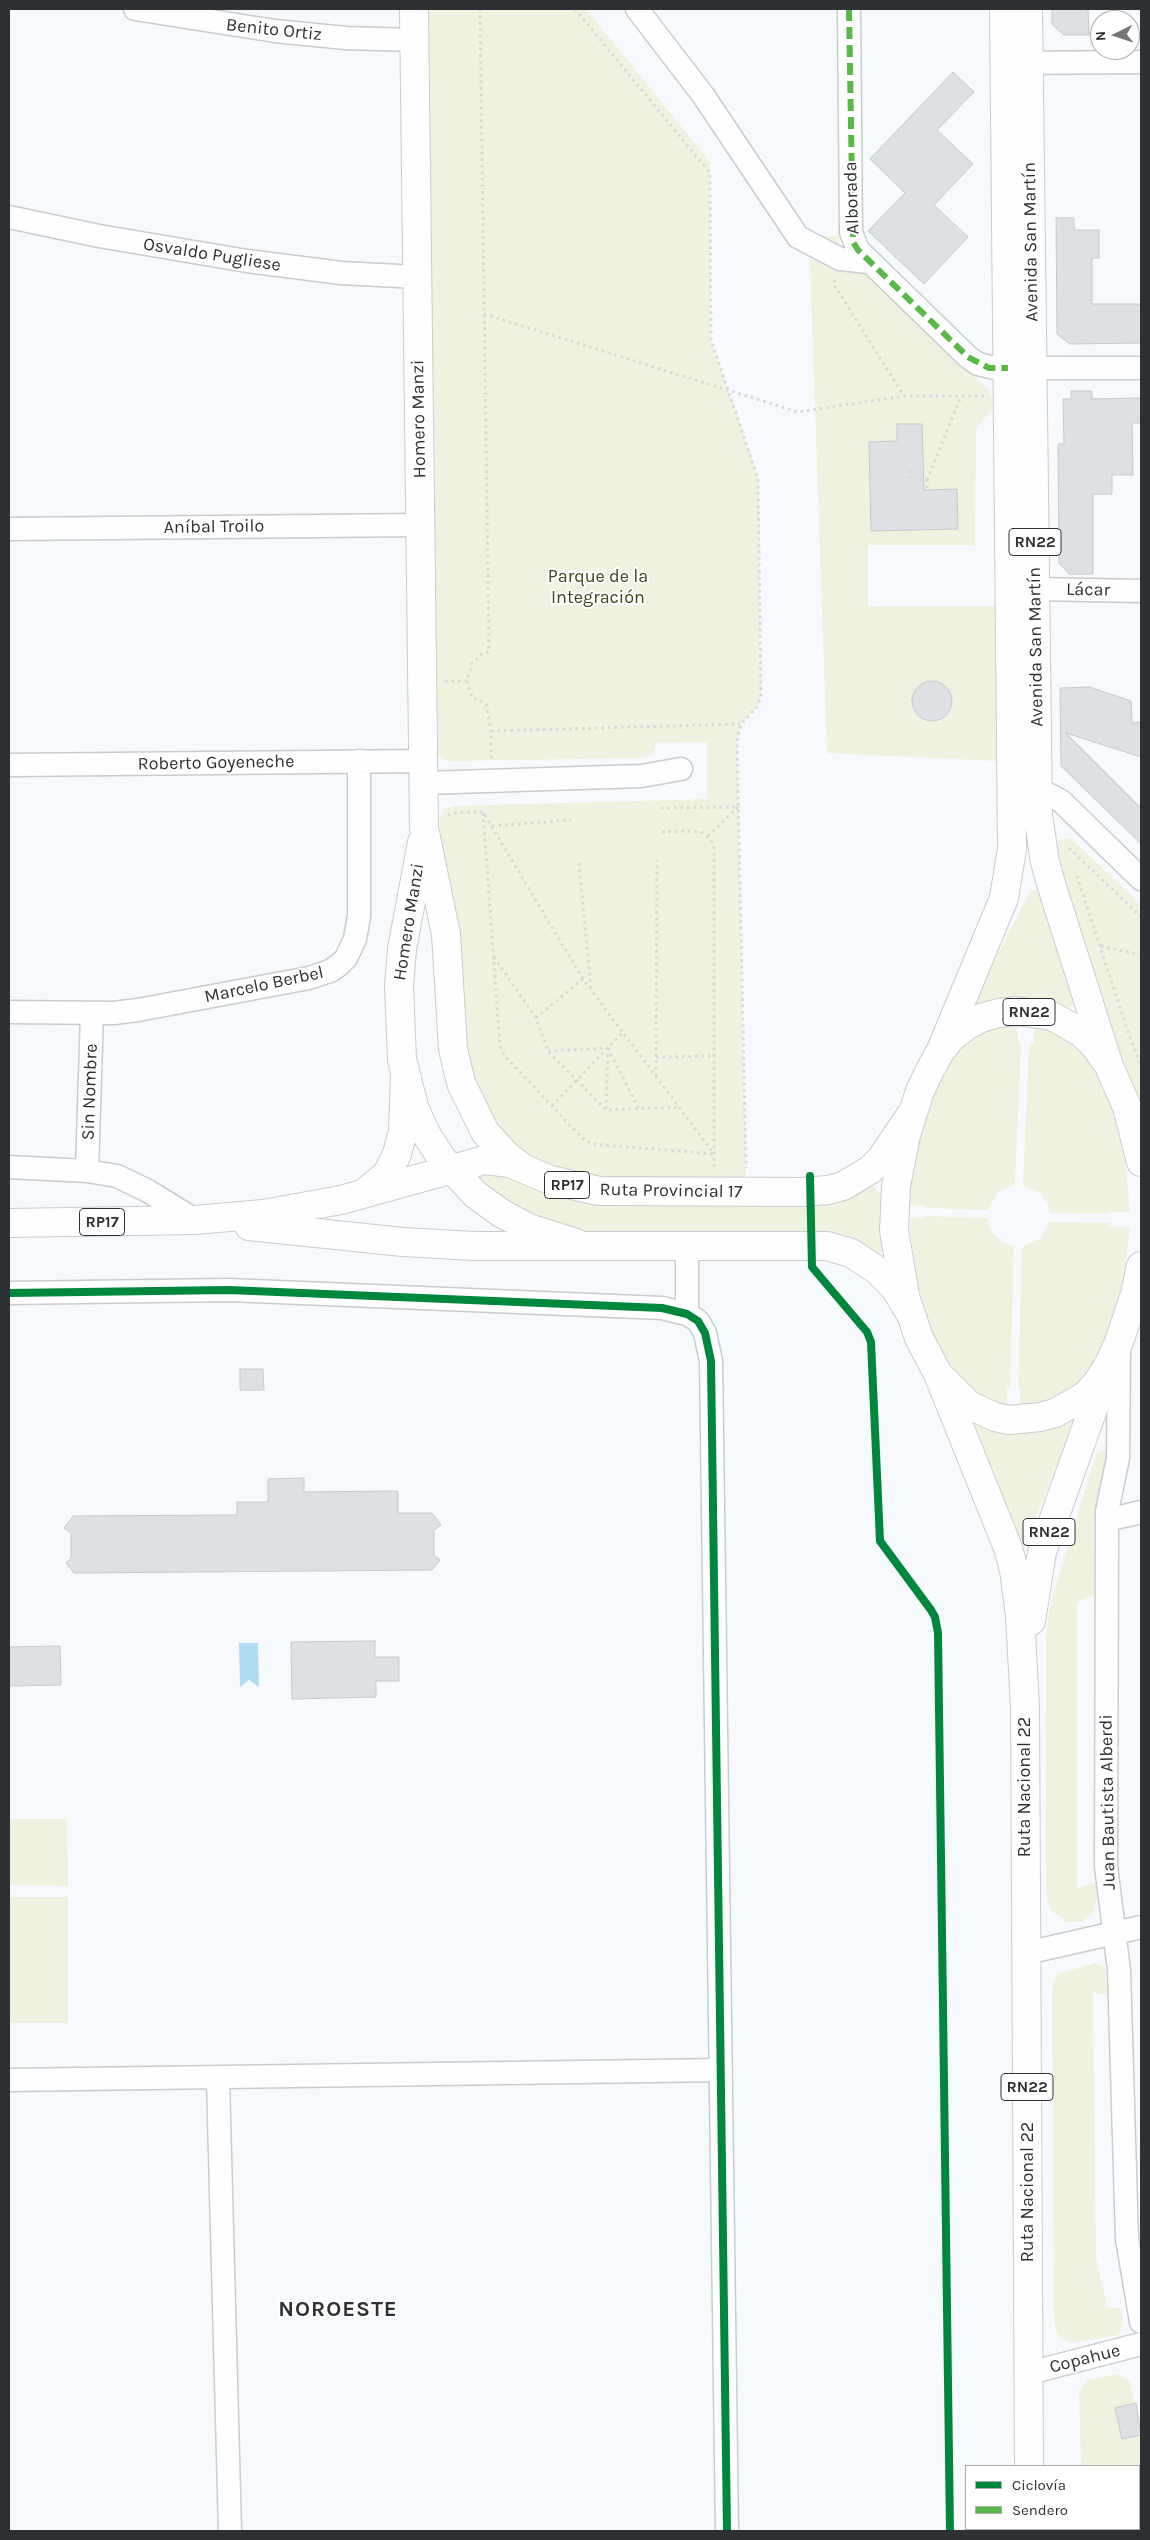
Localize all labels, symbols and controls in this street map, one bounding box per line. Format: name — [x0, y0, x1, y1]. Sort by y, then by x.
north arrow — [1090, 10, 1140, 60]
street label: Benito Ortiz — [225, 14, 323, 46]
text: N — [1092, 30, 1109, 42]
street label: Alborada — [840, 161, 864, 235]
street label: Avenida San Martín — [1019, 162, 1043, 322]
street label: Osvaldo Pugliese — [142, 233, 282, 277]
street label: Homero Manzi — [407, 360, 431, 478]
street label: Aníbal Troilo — [163, 515, 265, 539]
road number: RN22 — [1009, 528, 1061, 556]
park label: Parque de la Integración — [548, 566, 648, 608]
street label: Avenida San Martín — [1024, 567, 1048, 727]
street label: Lácar — [1066, 579, 1110, 601]
street label: Roberto Goyeneche — [137, 751, 295, 775]
street label: Homero Manzi — [389, 862, 429, 982]
street label: Marcelo Berbel — [202, 962, 326, 1008]
road number: RN22 — [1003, 999, 1055, 1026]
street label: Sin Nombre — [78, 1043, 102, 1141]
road number: RP17 — [544, 1172, 590, 1198]
street label: Ruta Provincial 17 — [599, 1179, 743, 1203]
road number: RP17 — [80, 1208, 124, 1236]
road number: RN22 — [1023, 1518, 1075, 1545]
street label: Juan Bautista Alberdi — [1096, 1714, 1120, 1890]
street label: Ruta Nacional 22 — [1014, 1717, 1036, 1857]
road number: RN22 — [1001, 2074, 1053, 2100]
street label: Ruta Nacional 22 — [1017, 2122, 1039, 2262]
district label: NOROESTE — [277, 2297, 399, 2323]
street label: Copahue — [1047, 2340, 1123, 2378]
legend — [965, 2465, 1140, 2530]
text: Ciclovía — [1012, 2476, 1066, 2494]
text: Sendero — [1012, 2501, 1068, 2519]

